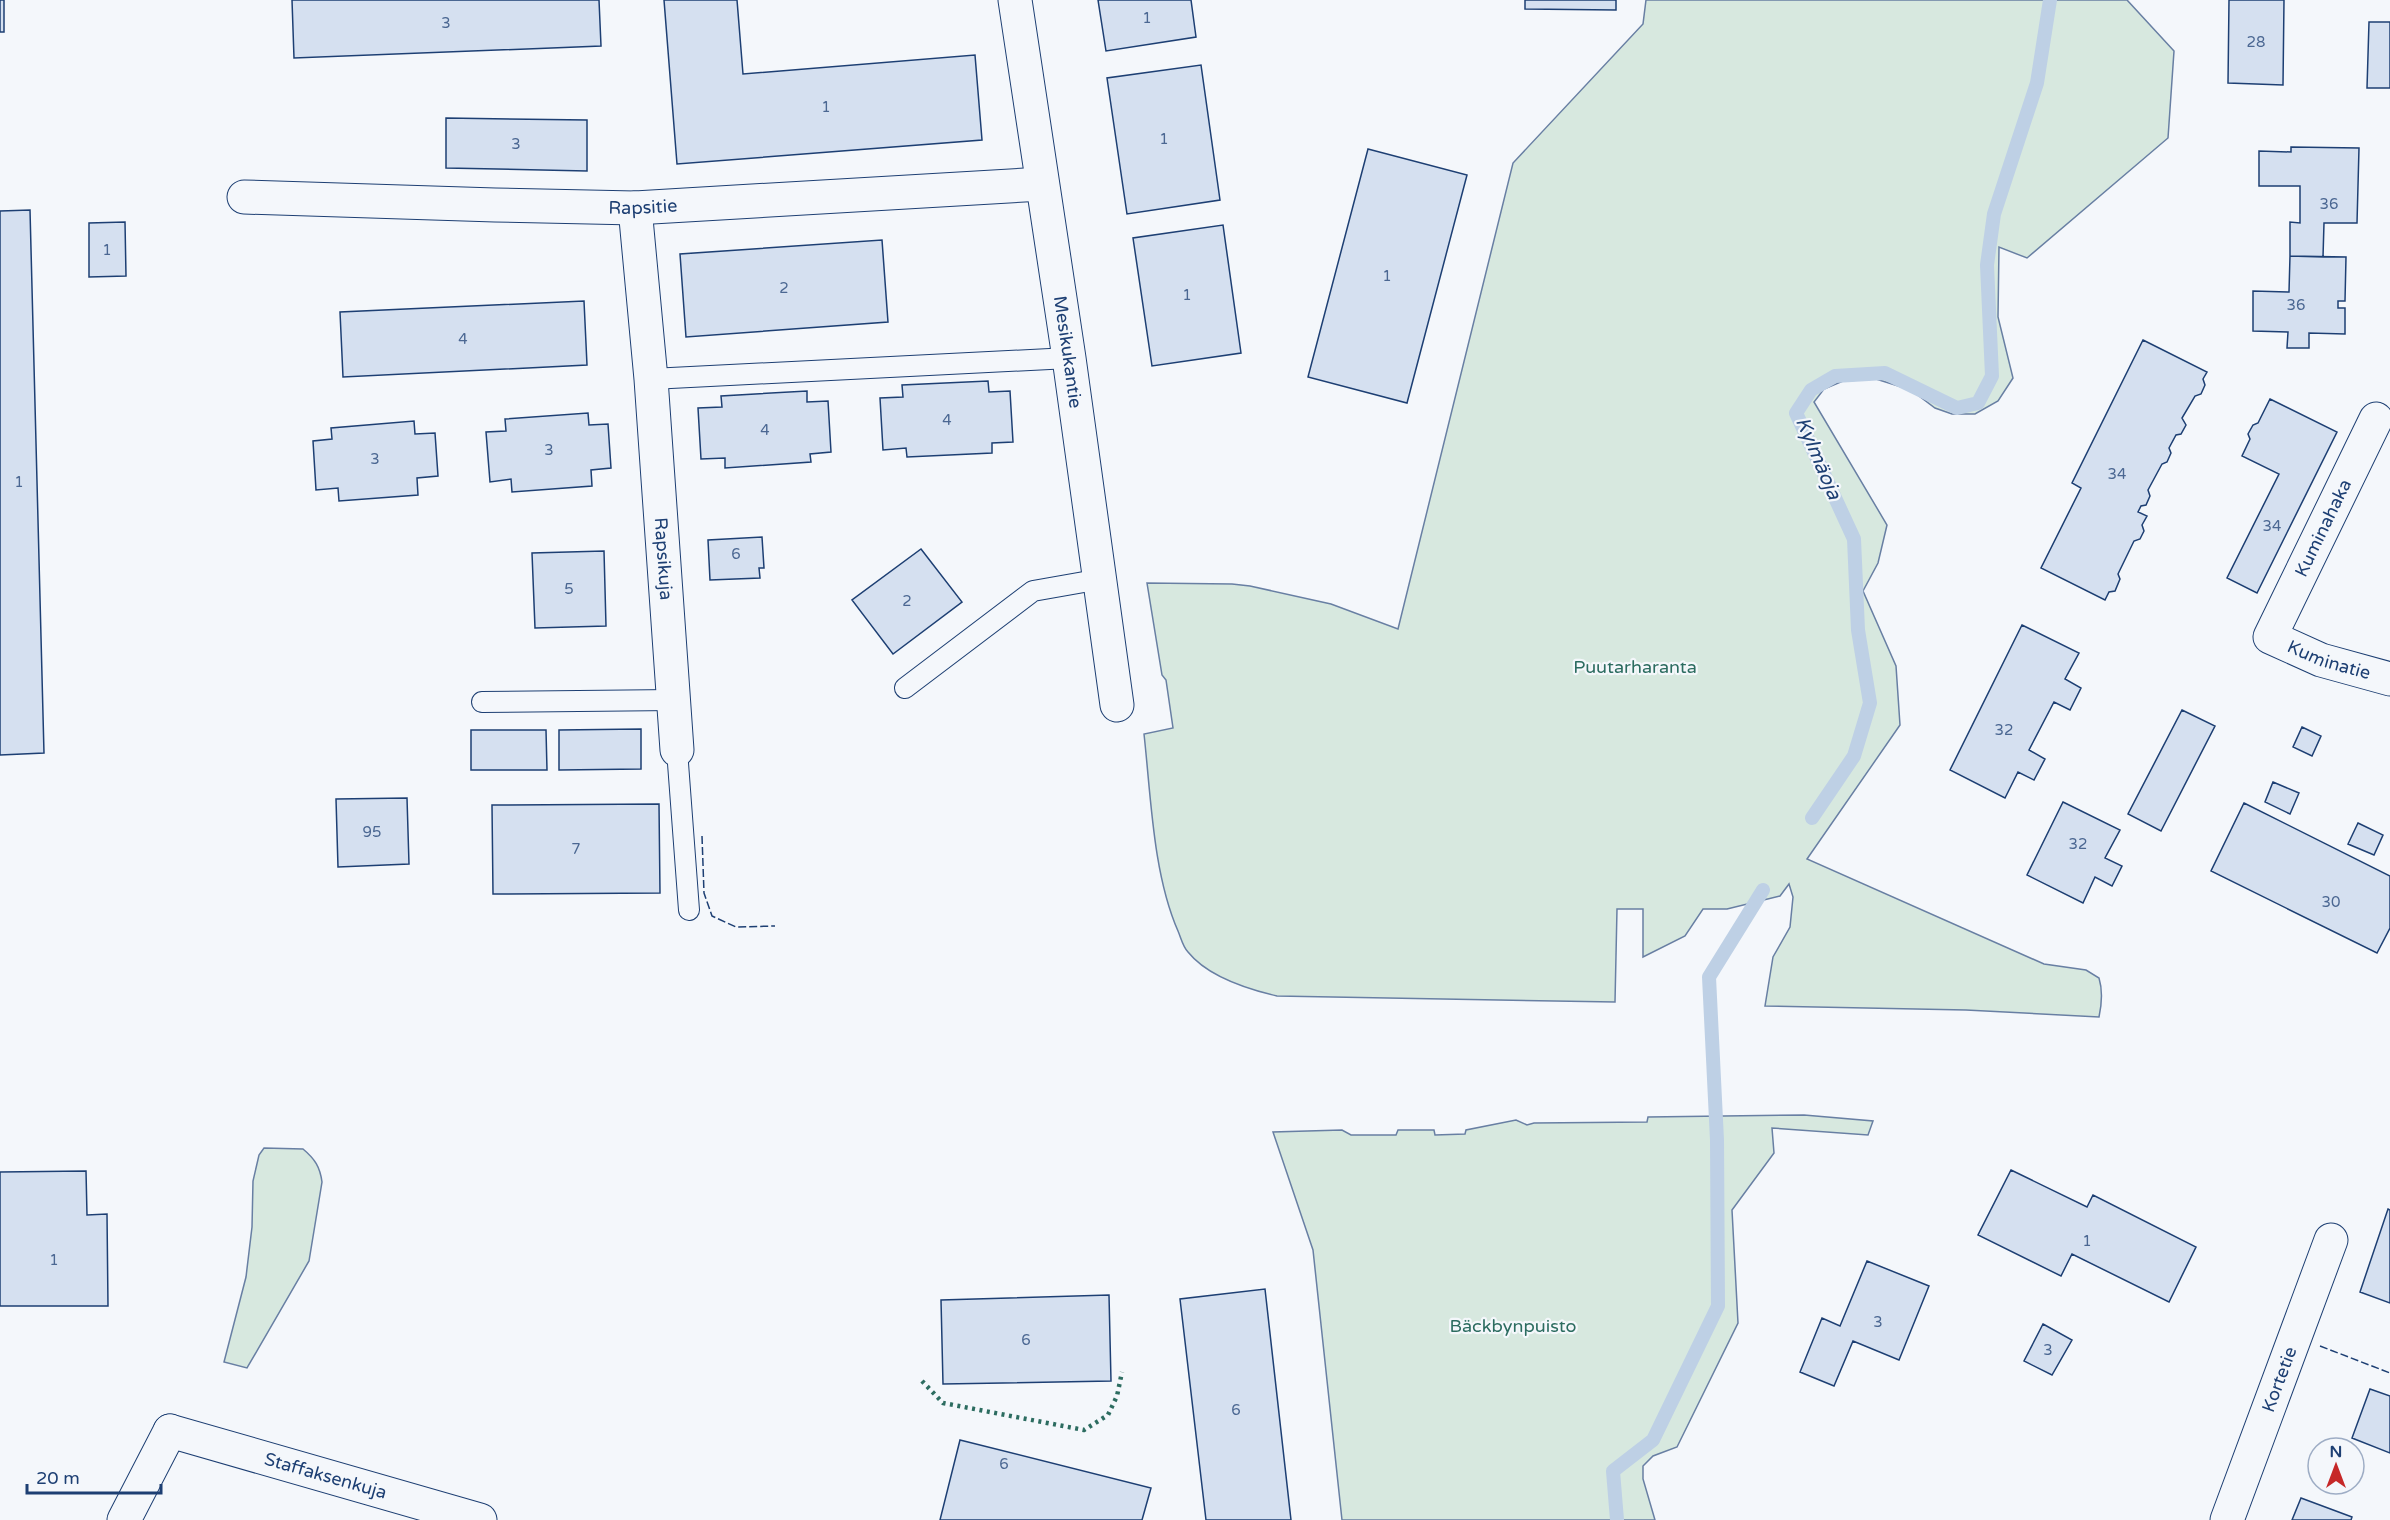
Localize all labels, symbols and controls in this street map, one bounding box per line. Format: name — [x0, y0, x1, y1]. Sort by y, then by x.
house number: 1 — [1142, 9, 1152, 27]
house number: 3 — [441, 14, 451, 32]
house number: 28 — [2247, 33, 2265, 51]
house number: 1 — [821, 98, 831, 116]
house number: 1 — [1159, 130, 1169, 148]
house number: 3 — [511, 135, 521, 153]
street label: Rapsitie — [608, 195, 678, 219]
house number: 36 — [2320, 195, 2338, 213]
house number: 1 — [102, 241, 112, 259]
house number: 1 — [1382, 267, 1392, 285]
house number: 2 — [779, 279, 789, 297]
house number: 1 — [1182, 286, 1192, 304]
street label: Mesikukantie — [1049, 294, 1087, 410]
house number: 36 — [2287, 296, 2305, 314]
house number: 4 — [458, 330, 468, 348]
house number: 4 — [942, 411, 952, 429]
water label: Kylmäoja — [1790, 414, 1846, 504]
house number: 4 — [760, 421, 770, 439]
house number: 3 — [544, 441, 554, 459]
house number: 3 — [370, 450, 380, 468]
house number: 34 — [2108, 465, 2126, 483]
house number: 1 — [14, 473, 24, 491]
street label: Kuminahaka — [2290, 476, 2356, 580]
street label: Rapsikuja — [650, 517, 677, 601]
house number: 34 — [2263, 517, 2281, 535]
house number: 6 — [731, 545, 741, 563]
house number: 5 — [564, 580, 574, 598]
house number: 2 — [902, 592, 912, 610]
street label: Kuminatie — [2284, 635, 2373, 684]
park label: Puutarharanta — [1573, 656, 1697, 678]
house number: 32 — [1995, 721, 2013, 739]
house number: 95 — [363, 823, 381, 841]
house number: 32 — [2069, 835, 2087, 853]
house number: 7 — [571, 840, 581, 858]
house number: 30 — [2322, 893, 2340, 911]
house number: 1 — [2082, 1232, 2092, 1250]
house number: 1 — [49, 1251, 59, 1269]
house number: 3 — [1873, 1313, 1883, 1331]
park label: Bäckbynpuisto — [1450, 1315, 1577, 1337]
house number: 6 — [1021, 1331, 1031, 1349]
house number: 3 — [2043, 1341, 2053, 1359]
street label: Kortetie — [2257, 1343, 2301, 1415]
house number: 6 — [1231, 1401, 1241, 1419]
north arrow — [2306, 1436, 2366, 1496]
text: N — [2330, 1442, 2342, 1462]
street label: Staffaksenkuja — [262, 1448, 389, 1504]
house number: 6 — [999, 1455, 1009, 1473]
scale bar — [27, 1457, 160, 1495]
text: 20 m — [36, 1467, 80, 1489]

